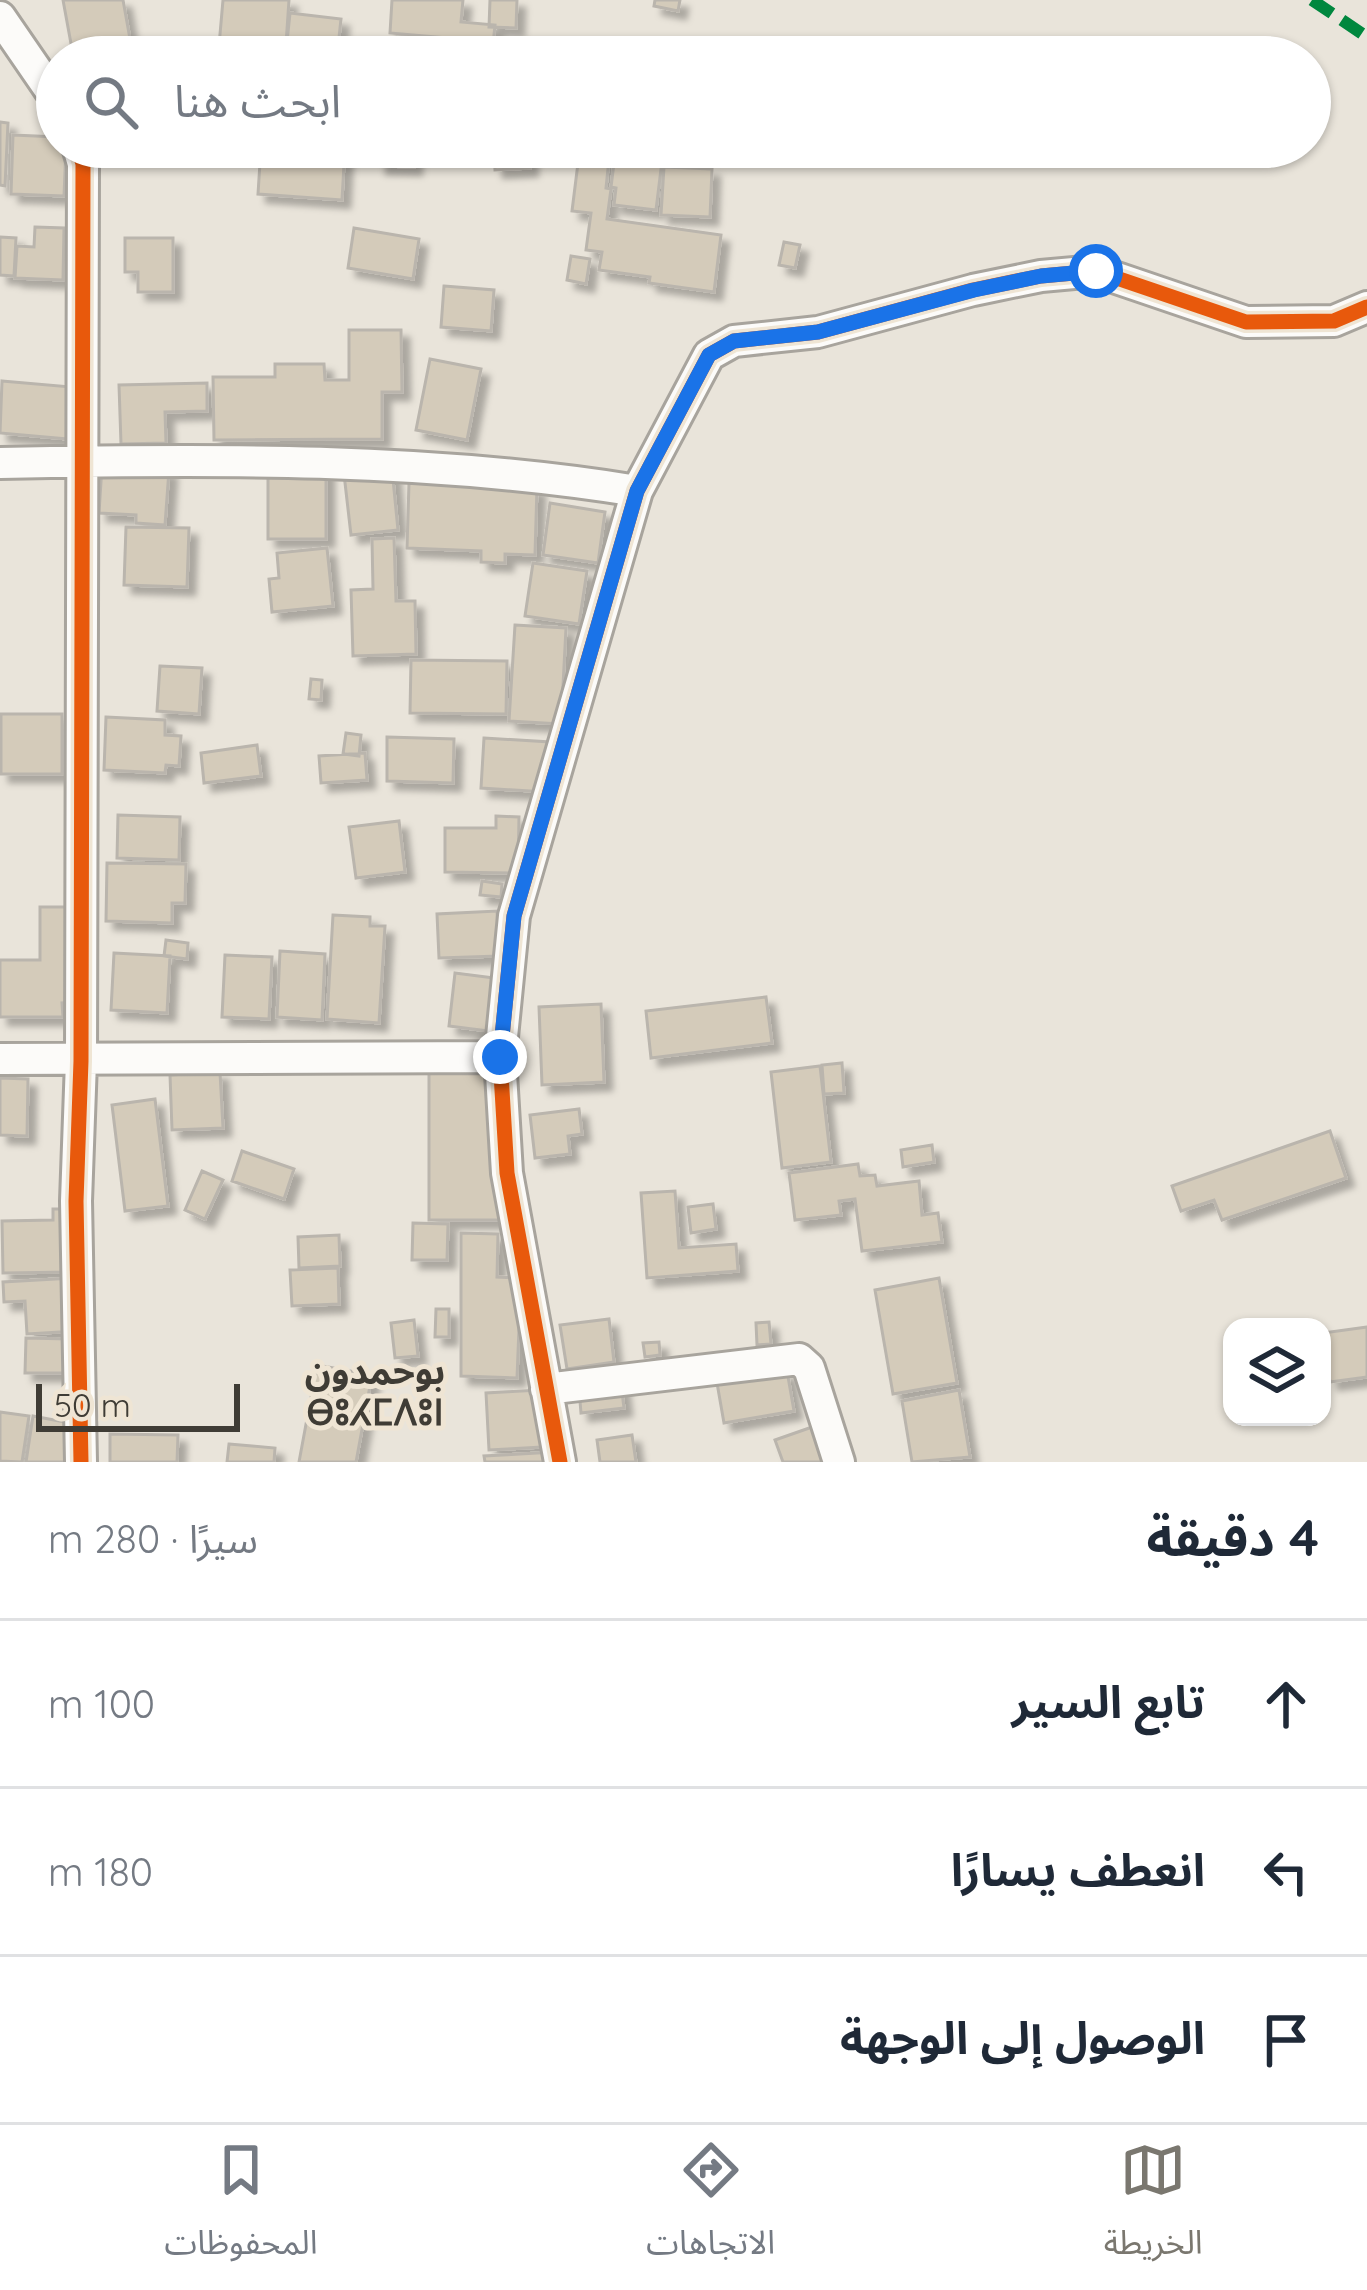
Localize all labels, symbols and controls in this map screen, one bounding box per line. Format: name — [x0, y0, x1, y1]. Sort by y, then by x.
search box — [36, 36, 1331, 168]
icon: search — [78, 69, 144, 135]
text: ابحث هنا — [174, 72, 341, 128]
route start — [1069, 244, 1123, 298]
route end — [473, 1030, 527, 1084]
map controls — [1223, 1318, 1331, 1426]
button: layers — [1223, 1318, 1331, 1426]
district label: بوحمدون ⴱⵓⵃⵎⴷⵓⵏ — [305, 1348, 445, 1434]
scale bar — [36, 1378, 240, 1431]
text: 50 m — [54, 1384, 131, 1425]
text: 4 دقيقة — [1146, 1505, 1319, 1569]
text: سيرًا · 280 m — [48, 1514, 258, 1563]
icon: ahead — [1253, 1671, 1319, 1737]
text: تابع السير — [1012, 1673, 1205, 1729]
text: 100 m — [48, 1679, 155, 1728]
icon: left — [1253, 1839, 1319, 1905]
text: انعطف يسارًا — [951, 1841, 1205, 1897]
text: 180 m — [48, 1847, 153, 1896]
icon: arrive — [1253, 2007, 1319, 2073]
text: الوصول إلى الوجهة — [840, 2009, 1205, 2065]
tab: المحفوظات — [164, 2137, 318, 2278]
tab: الاتجاهات — [646, 2137, 775, 2278]
tab: الخريطة — [1104, 2137, 1203, 2278]

